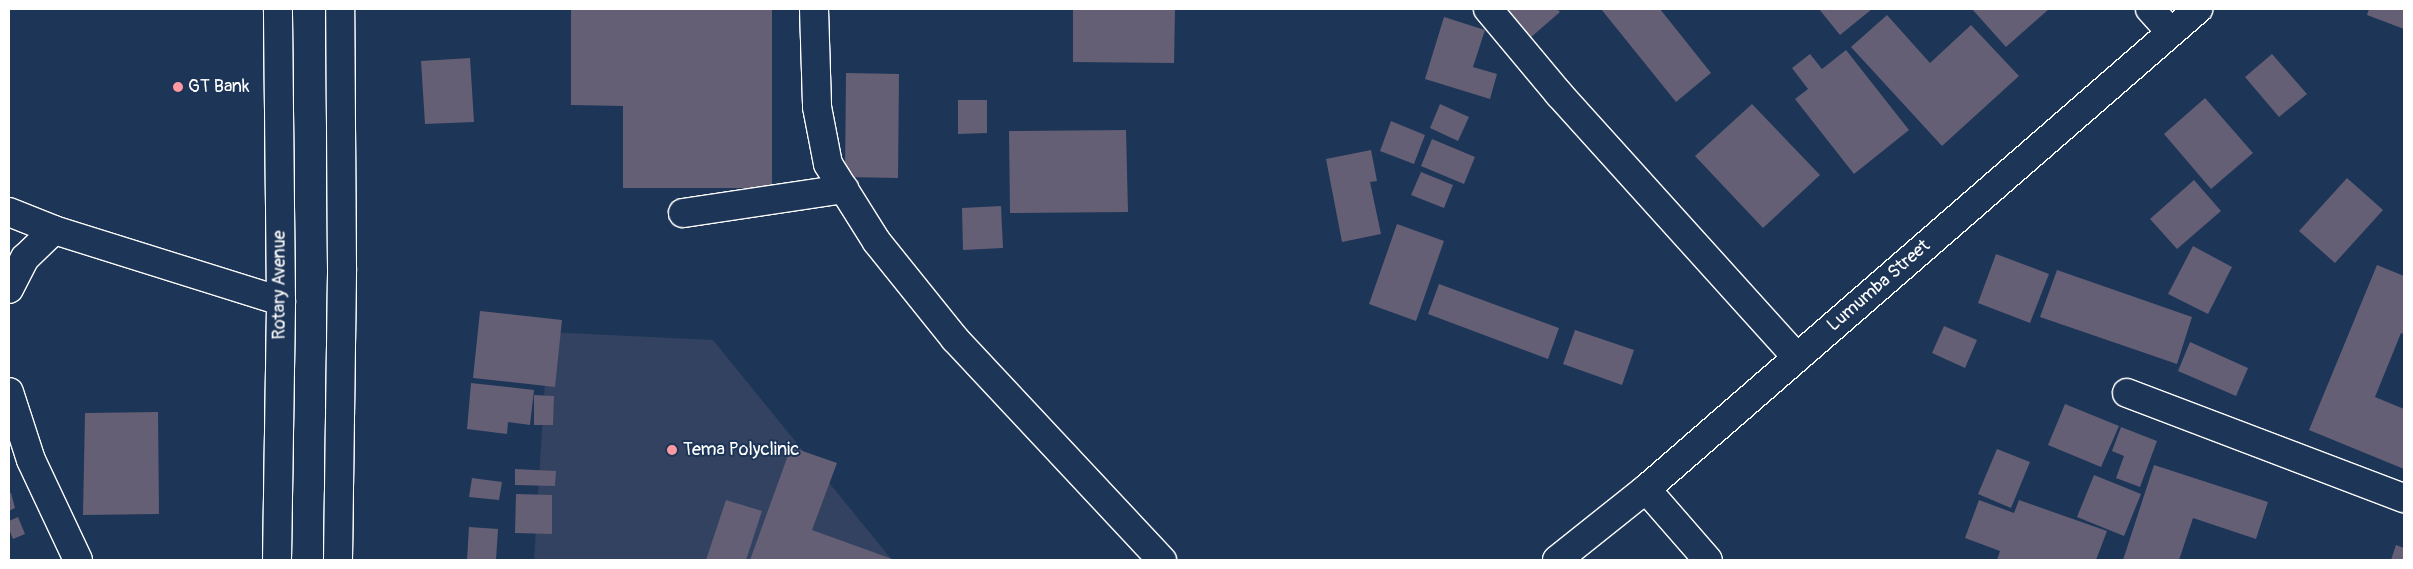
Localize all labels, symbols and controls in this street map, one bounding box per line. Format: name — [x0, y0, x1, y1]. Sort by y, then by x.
place label: GT Bank — [188, 76, 250, 98]
marker: GT Bank — [172, 81, 184, 93]
street label: Rotary Avenue — [269, 230, 291, 340]
street label: Lumumba Street — [1823, 236, 1935, 336]
place label: Tema Polyclinic — [683, 439, 799, 461]
marker: Tema Polyclinic — [665, 443, 679, 457]

